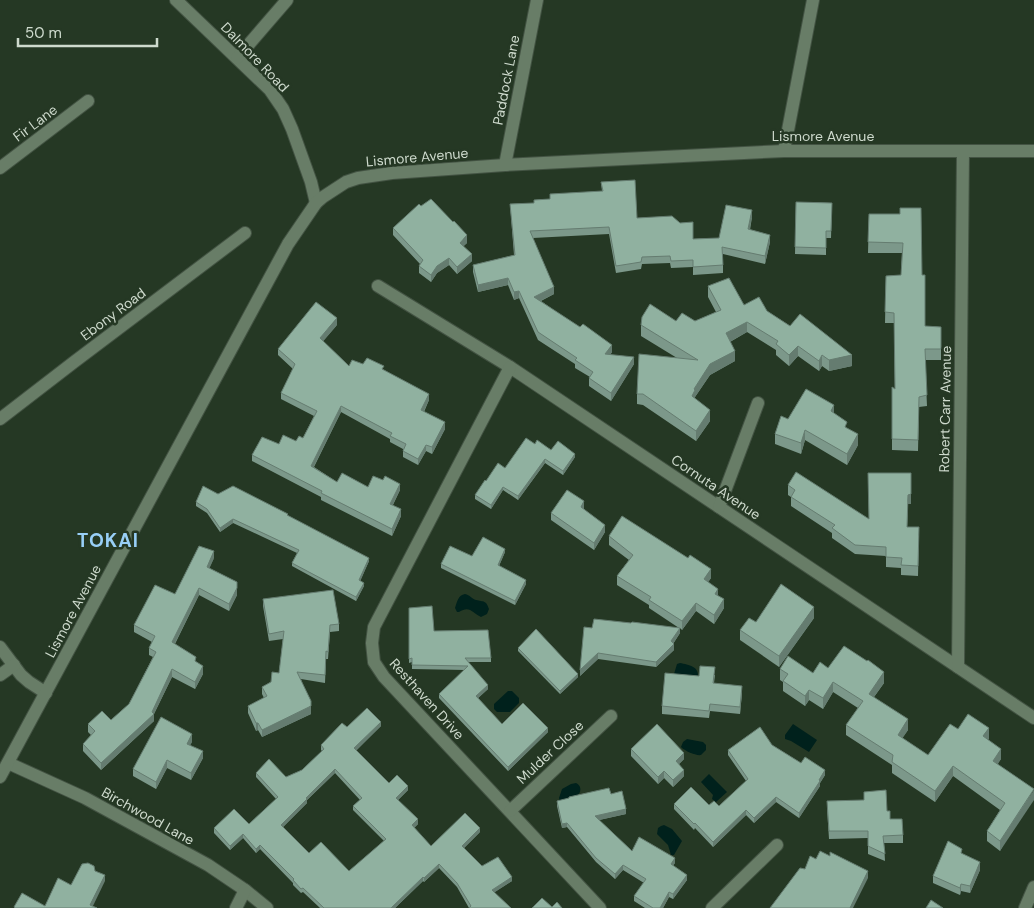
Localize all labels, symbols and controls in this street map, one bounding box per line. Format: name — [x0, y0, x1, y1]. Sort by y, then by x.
scale bar — [18, 15, 156, 47]
street label: Dalmore Road — [217, 18, 293, 96]
text: 50 m — [25, 23, 62, 43]
street label: Paddock Lane — [488, 34, 524, 126]
street label: Fir Lane — [9, 101, 61, 145]
street label: Lismore Avenue — [772, 127, 874, 145]
street label: Lismore Avenue — [365, 144, 469, 170]
street label: Ebony Road — [77, 284, 149, 344]
street label: Robert Carr Avenue — [935, 346, 955, 472]
street label: Cornuta Avenue — [668, 450, 764, 524]
district label: TOKAI — [77, 528, 139, 553]
street label: Lismore Avenue — [41, 561, 105, 661]
street label: Resthaven Drive — [386, 655, 468, 743]
street label: Mulder Close — [513, 716, 587, 788]
street label: Birchwood Lane — [98, 783, 198, 849]

